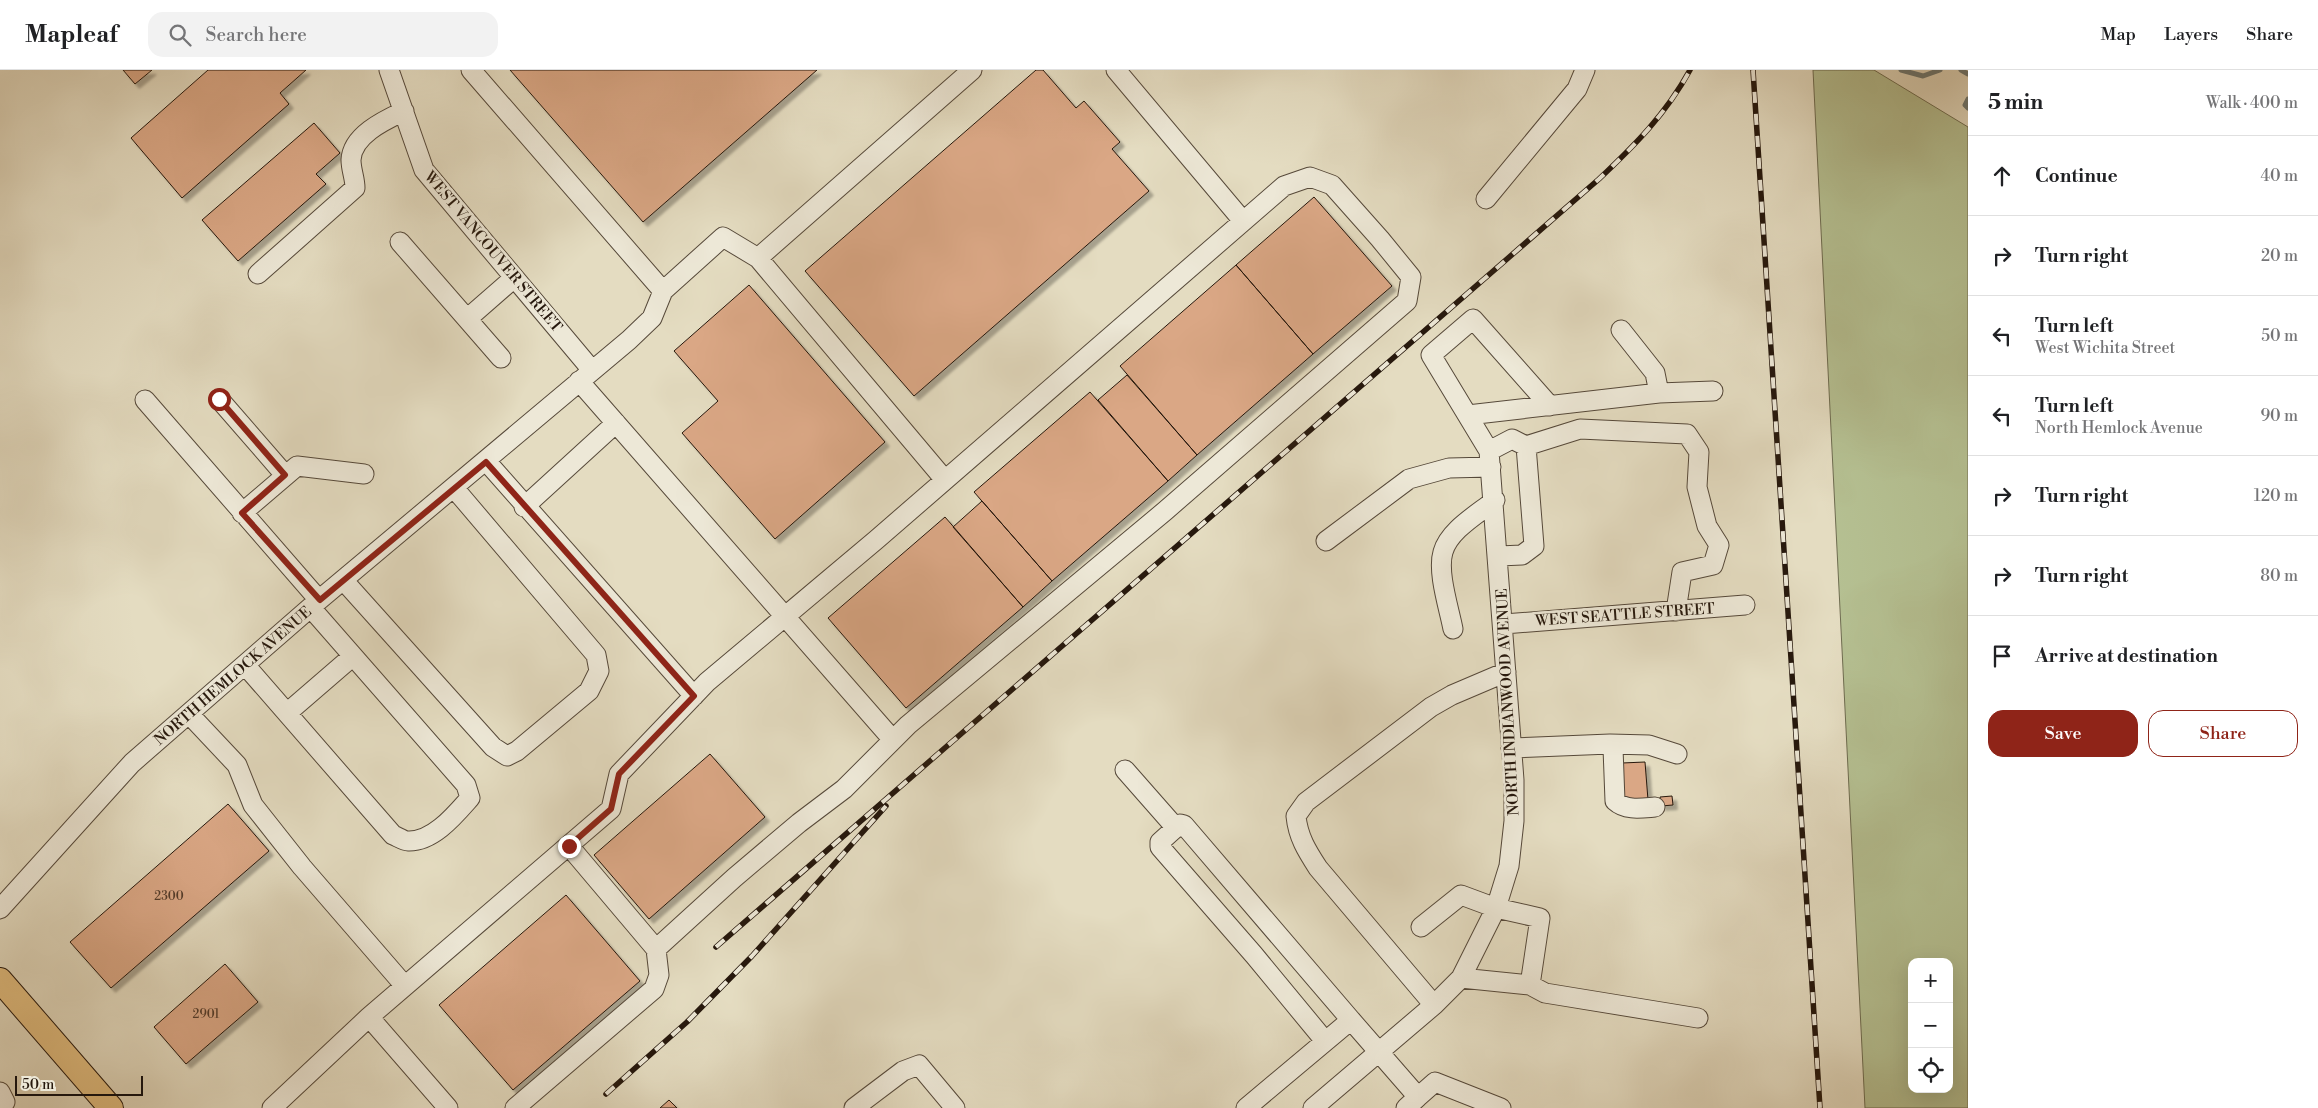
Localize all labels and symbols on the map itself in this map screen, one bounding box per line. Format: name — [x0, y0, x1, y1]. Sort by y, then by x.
street label: WEST VANCOUVER STREET — [419, 167, 566, 337]
route start — [208, 388, 231, 411]
street label: NORTH INDIANWOOD AVENUE — [1493, 588, 1523, 816]
street label: WEST SEATTLE STREET — [1534, 599, 1716, 631]
street label: NORTH HEMLOCK AVENUE — [150, 602, 316, 750]
route end — [558, 835, 581, 858]
house number: 2300 — [154, 889, 184, 904]
house number: 2901 — [193, 1007, 220, 1022]
scale bar — [15, 1073, 142, 1096]

